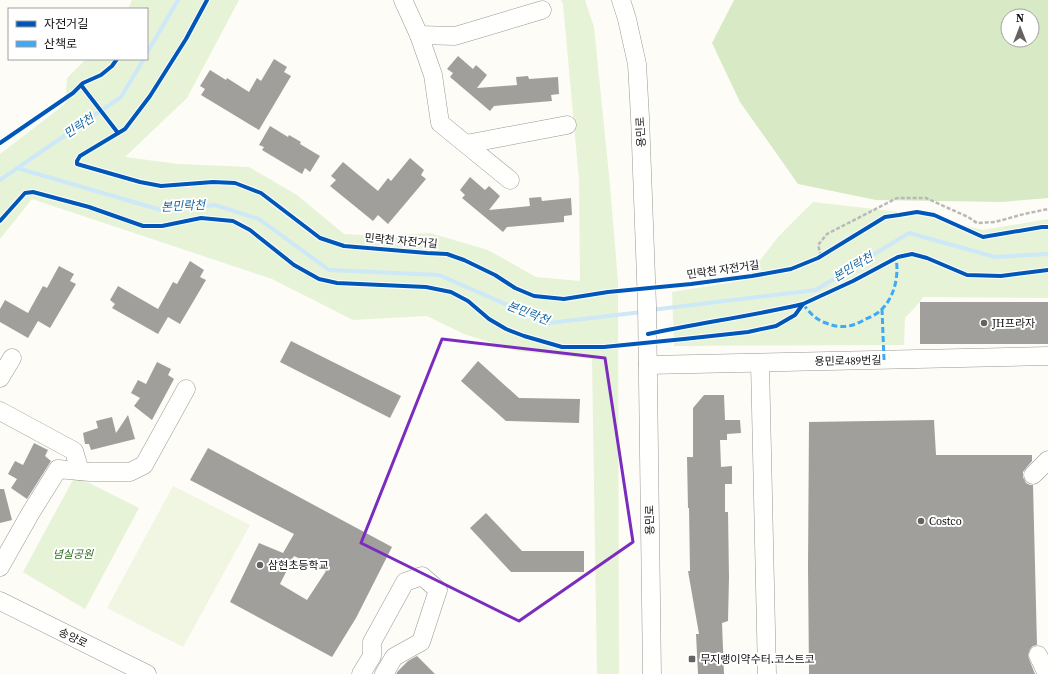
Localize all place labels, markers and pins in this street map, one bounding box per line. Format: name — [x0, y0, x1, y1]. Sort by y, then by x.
place label: JH프라자 — [991, 316, 1035, 331]
marker: JH프라자 — [979, 318, 989, 328]
place label: Costco — [929, 514, 962, 529]
marker: Costco — [916, 516, 926, 526]
place label: 삼현초등학교 — [268, 558, 329, 573]
marker: 삼현초등학교 — [255, 560, 265, 570]
place label: 무지랭이약수터.코스트코 — [700, 652, 815, 667]
marker: 무지랭이약수터.코스트코 — [687, 654, 697, 664]

